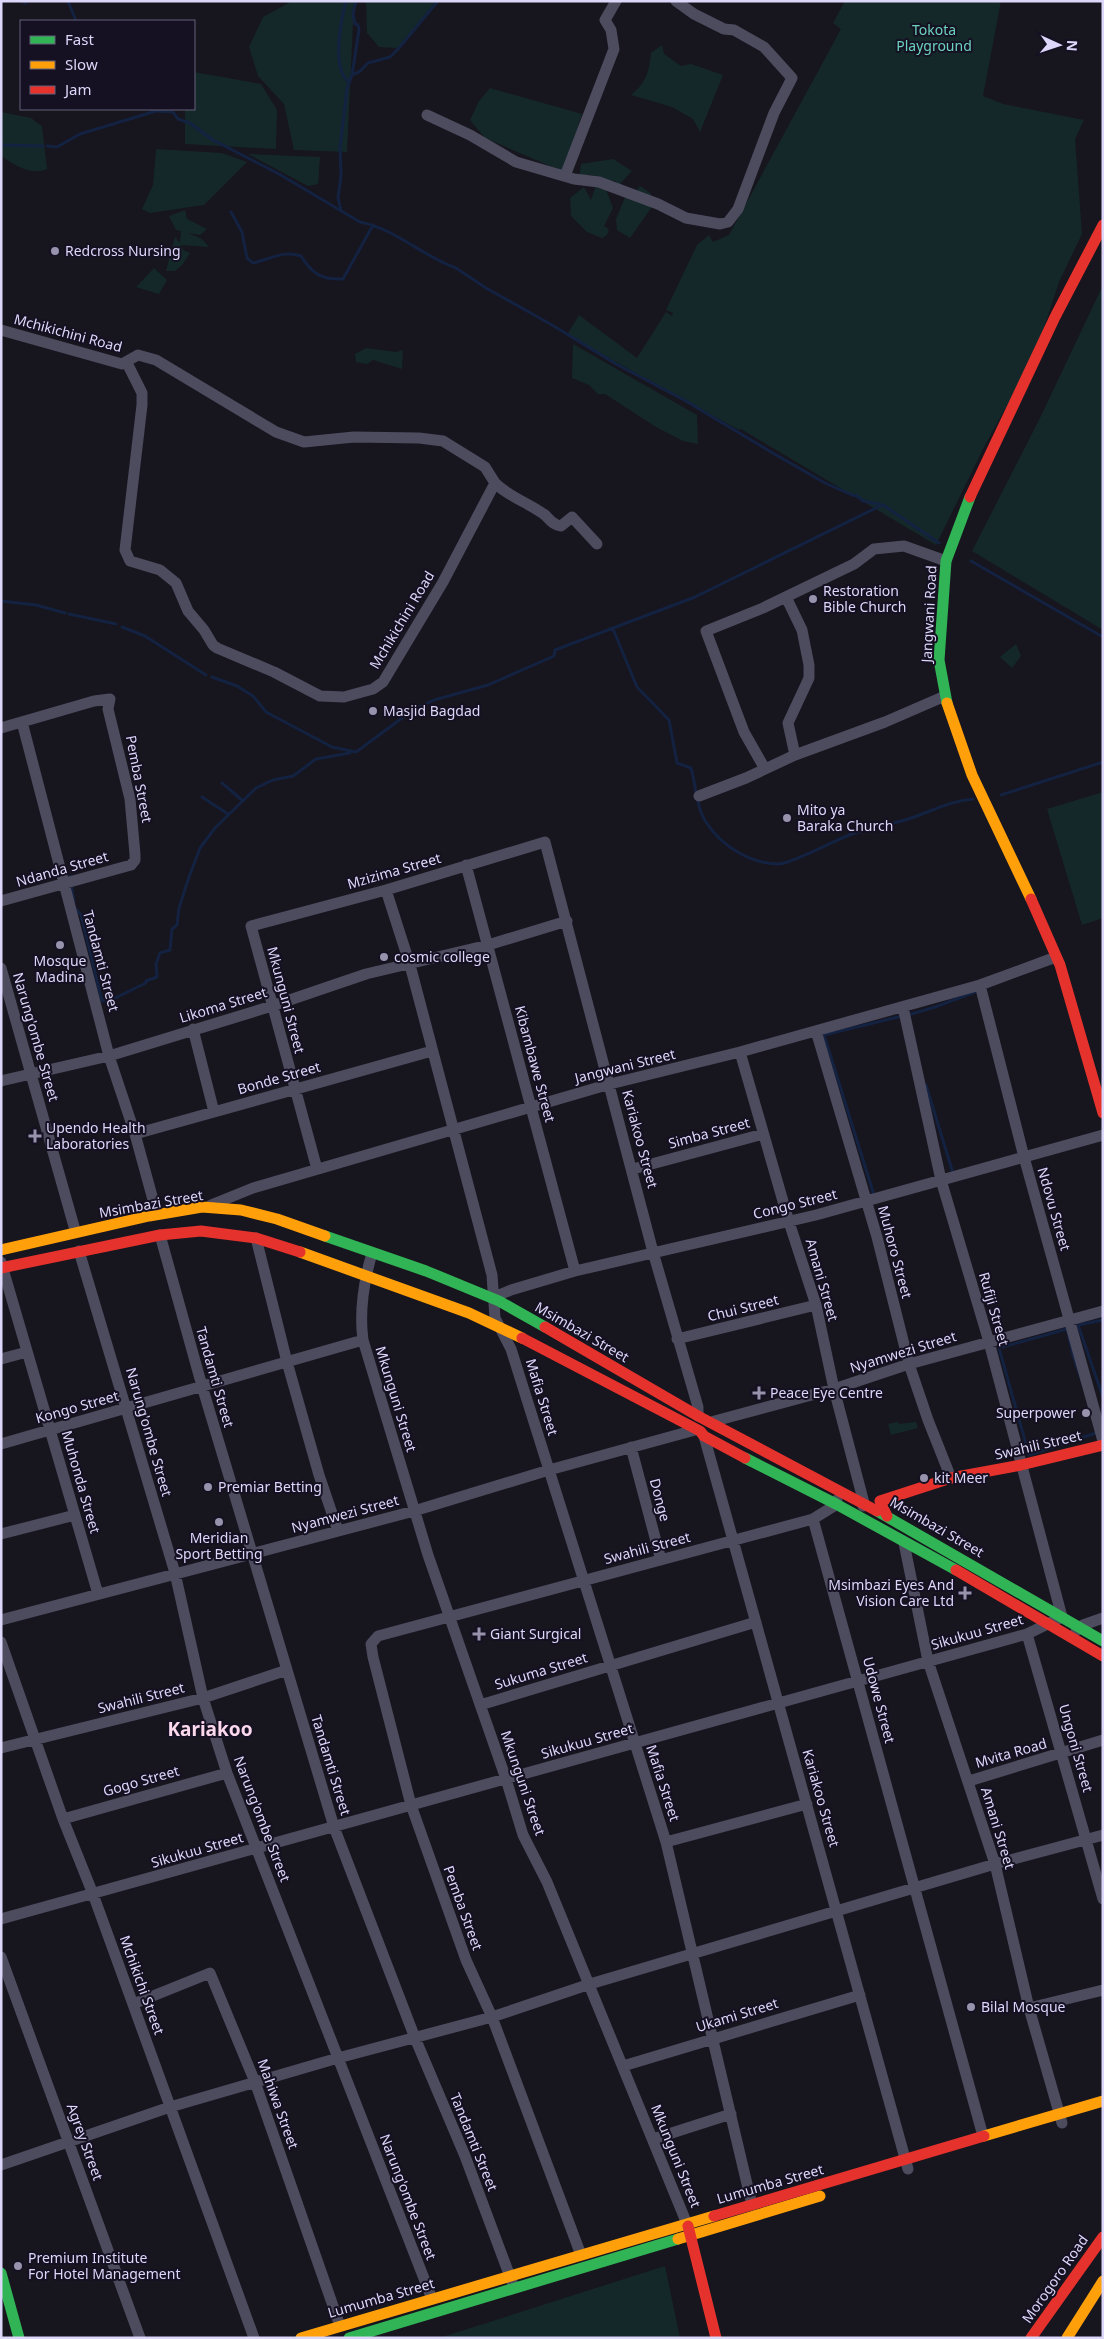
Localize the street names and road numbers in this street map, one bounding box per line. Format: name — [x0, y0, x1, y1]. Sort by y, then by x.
street label: Mchikichini Road — [12, 309, 124, 356]
street label: Jangwani Road — [916, 565, 941, 665]
street label: Mchikichini Road — [365, 567, 438, 672]
street label: Pemba Street — [122, 734, 157, 824]
street label: Ndanda Street — [14, 846, 110, 891]
street label: Mzizima Street — [345, 848, 443, 893]
street label: Tandamti Street — [79, 908, 124, 1014]
street label: Mkunguni Street — [263, 944, 310, 1055]
street label: Narung'ombe Street — [9, 970, 64, 1104]
street label: Likoma Street — [177, 982, 269, 1027]
street label: Kibambawe Street — [511, 1003, 560, 1124]
street label: Jangwani Street — [571, 1044, 677, 1088]
street label: Bonde Street — [235, 1057, 323, 1098]
street label: Kariakoo Street — [618, 1088, 663, 1190]
street label: Simba Street — [666, 1113, 752, 1153]
street label: Ndovu Street — [1034, 1165, 1075, 1253]
street label: Congo Street — [751, 1184, 839, 1223]
street label: Msimbazi Street — [97, 1185, 205, 1222]
street label: Muhoro Street — [874, 1203, 917, 1300]
street label: Amani Street — [802, 1236, 843, 1323]
street label: Rufiji Street — [975, 1270, 1014, 1348]
street label: Chui Street — [705, 1290, 780, 1326]
street label: Msimbazi Street — [532, 1297, 633, 1366]
street label: Tandamti Street — [192, 1324, 239, 1430]
street label: Nyamwezi Street — [847, 1326, 958, 1377]
street label: Mkunguni Street — [371, 1344, 422, 1454]
street label: Mafia Street — [522, 1356, 563, 1438]
street label: Narung'ombe Street — [122, 1365, 177, 1499]
street label: Kongo Street — [33, 1386, 121, 1427]
street label: Swahili Street — [993, 1425, 1083, 1464]
street label: Muhonda Street — [58, 1428, 105, 1536]
street label: Donge — [646, 1476, 675, 1524]
street label: Nyamwezi Street — [289, 1490, 401, 1537]
street label: Msimbazi Street — [887, 1492, 988, 1561]
street label: Swahili Street — [602, 1527, 692, 1568]
street label: Sikukuu Street — [929, 1609, 1025, 1654]
street label: Sukuma Street — [492, 1647, 590, 1694]
street label: Udowe Street — [859, 1655, 900, 1745]
street label: Swahili Street — [96, 1678, 186, 1717]
street label: Ungoni Street — [1055, 1702, 1098, 1794]
street label: Tandamti Street — [307, 1712, 356, 1817]
street label: Sikukuu Street — [539, 1718, 635, 1763]
street label: Mkunguni Street — [497, 1728, 550, 1838]
street label: Mvita Road — [973, 1733, 1049, 1772]
street label: Mafia Street — [642, 1742, 685, 1824]
street label: Kariakoo Street — [798, 1747, 845, 1849]
street label: Narung'ombe Street — [230, 1753, 295, 1884]
street label: Gogo Street — [101, 1761, 181, 1800]
street label: Amani Street — [977, 1784, 1020, 1871]
street label: Sikukuu Street — [149, 1827, 245, 1872]
street label: Pemba Street — [439, 1863, 488, 1953]
street label: Mchikichi Street — [116, 1932, 169, 2037]
street label: Ukami Street — [693, 1993, 780, 2036]
street label: Mahiwa Street — [253, 2056, 304, 2151]
street label: Tandamti Street — [446, 2090, 503, 2194]
street label: Agrey Street — [63, 2101, 108, 2183]
street label: Mkunguni Street — [647, 2101, 706, 2210]
street label: Narung'ombe Street — [376, 2131, 441, 2262]
street label: Lumumba Street — [714, 2159, 825, 2208]
street label: Morogoro Road — [1017, 2231, 1092, 2327]
street label: Lumumba Street — [325, 2273, 436, 2322]

